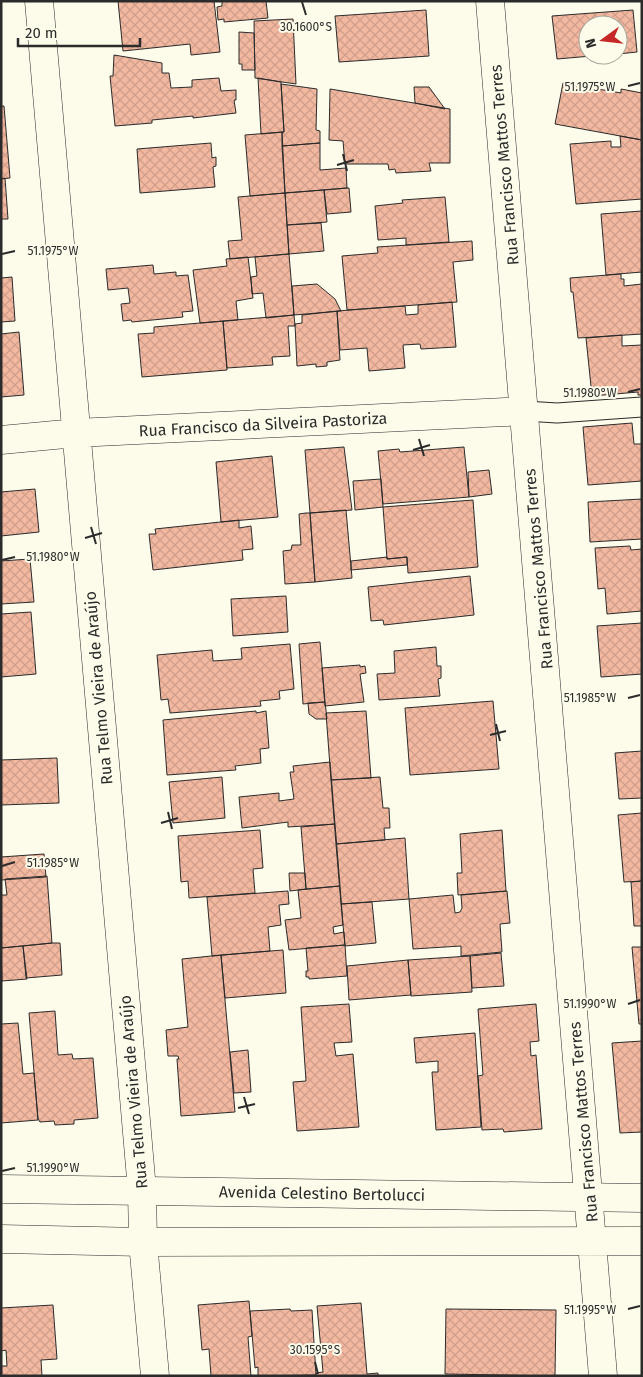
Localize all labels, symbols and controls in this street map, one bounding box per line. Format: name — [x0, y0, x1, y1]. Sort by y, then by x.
scale bar — [18, 15, 140, 47]
north arrow — [578, 15, 628, 65]
text: 30.1600°S — [280, 20, 333, 34]
text: 20 m — [25, 24, 58, 42]
text: N — [582, 37, 600, 50]
street label: Rua Francisco Mattos Terres — [486, 64, 523, 266]
text: 51.1975°W — [565, 80, 615, 94]
text: 51.1975°W — [28, 244, 78, 258]
text: 51.1980°W — [563, 386, 617, 400]
street label: Rua Francisco da Silveira Pastoriza — [138, 409, 388, 440]
street label: Rua Francisco Mattos Terres — [520, 468, 557, 670]
text: 51.1980°W — [26, 550, 80, 564]
street label: Rua Telmo Vieira de Araújo — [81, 590, 116, 786]
text: 51.1985°W — [564, 691, 616, 705]
text: 51.1985°W — [27, 856, 79, 870]
street label: Rua Telmo Vieira de Araújo — [116, 994, 151, 1190]
text: 51.1990°W — [564, 997, 617, 1011]
street label: Rua Francisco Mattos Terres — [565, 1021, 602, 1223]
text: 51.1990°W — [27, 1161, 80, 1175]
street label: Avenida Celestino Bertolucci — [219, 1182, 425, 1205]
text: 51.1995°W — [564, 1303, 616, 1317]
text: 30.1595°S — [290, 1343, 341, 1357]

